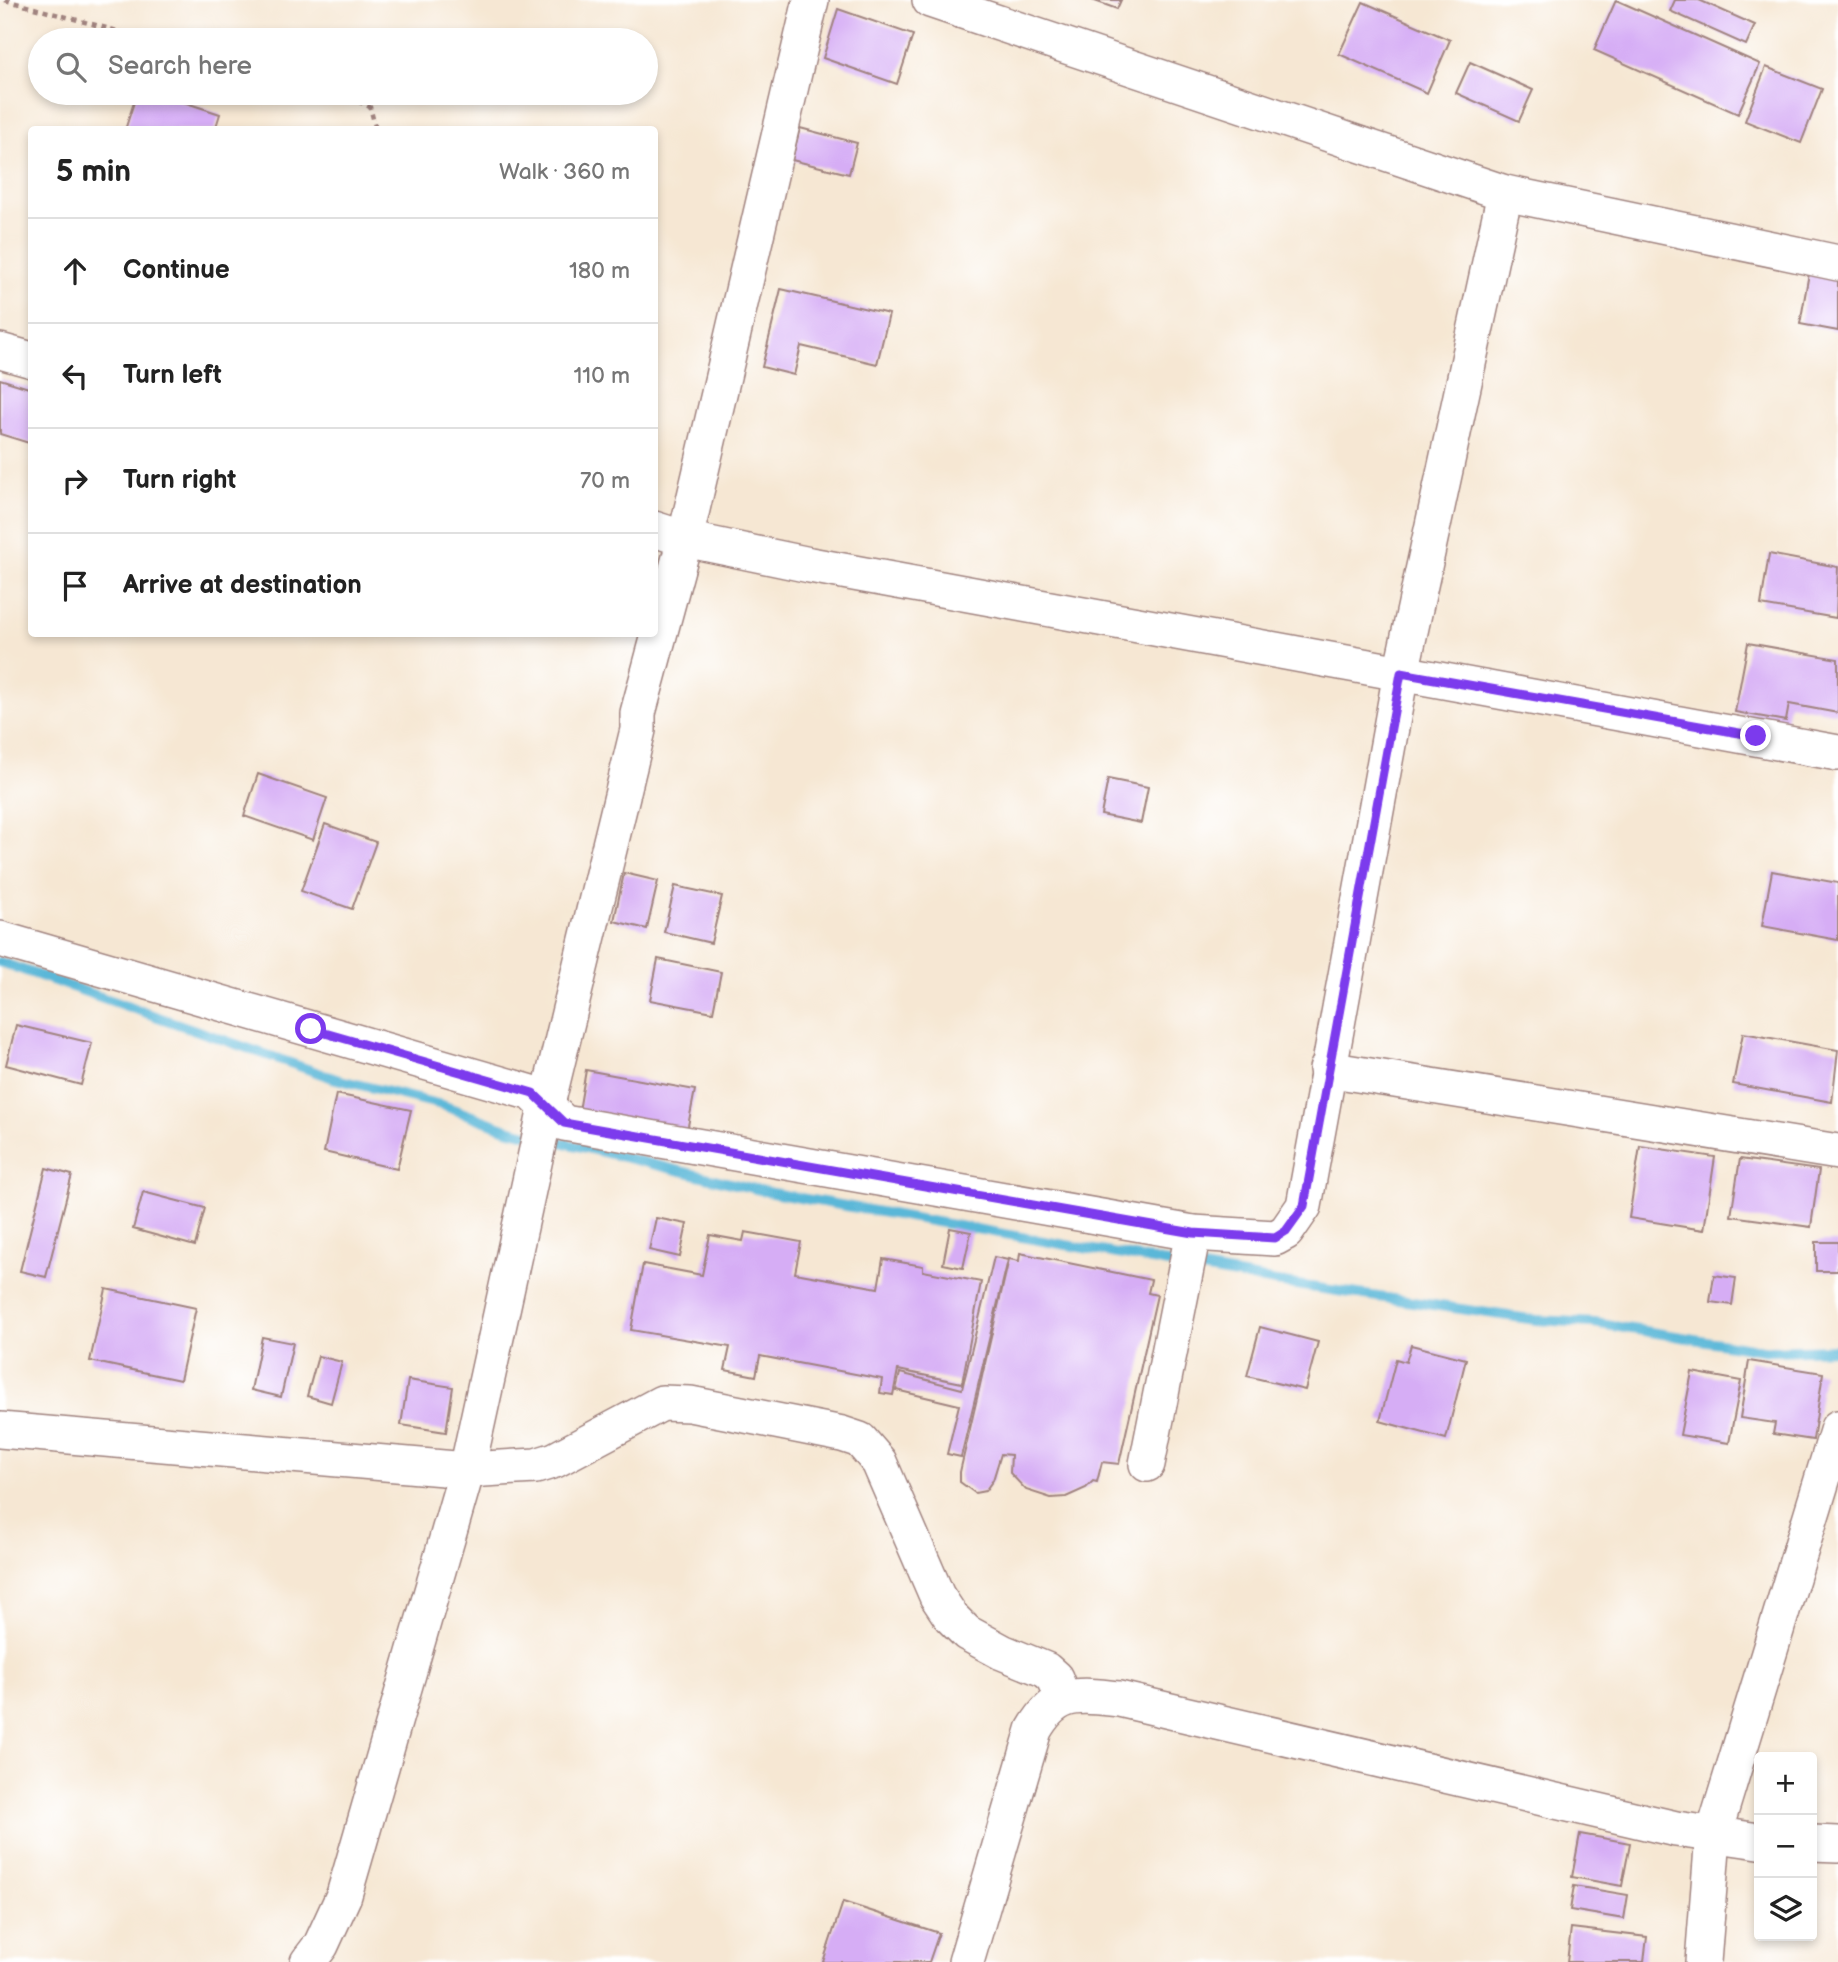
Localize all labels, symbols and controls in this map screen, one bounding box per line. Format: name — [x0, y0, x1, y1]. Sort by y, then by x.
search box — [28, 28, 658, 105]
icon: search — [52, 48, 90, 86]
text: Search here — [108, 51, 252, 82]
text: 5 min — [56, 154, 131, 190]
text: Walk · 360 m — [499, 158, 630, 186]
icon: ahead — [56, 252, 94, 290]
text: Continue — [123, 255, 230, 286]
text: 180 m — [569, 257, 630, 285]
icon: left — [56, 357, 94, 395]
text: Turn left — [123, 360, 222, 391]
text: 110 m — [573, 362, 630, 390]
icon: right — [56, 462, 94, 500]
text: Turn right — [123, 465, 236, 496]
text: 70 m — [580, 467, 630, 495]
icon: arrive — [56, 567, 94, 605]
text: Arrive at destination — [123, 570, 362, 601]
route end — [1740, 720, 1771, 751]
route start — [295, 1013, 326, 1044]
map controls — [1754, 1752, 1817, 1941]
button: + — [1754, 1752, 1817, 1815]
button: − — [1754, 1815, 1817, 1878]
button: layers — [1754, 1878, 1817, 1941]

